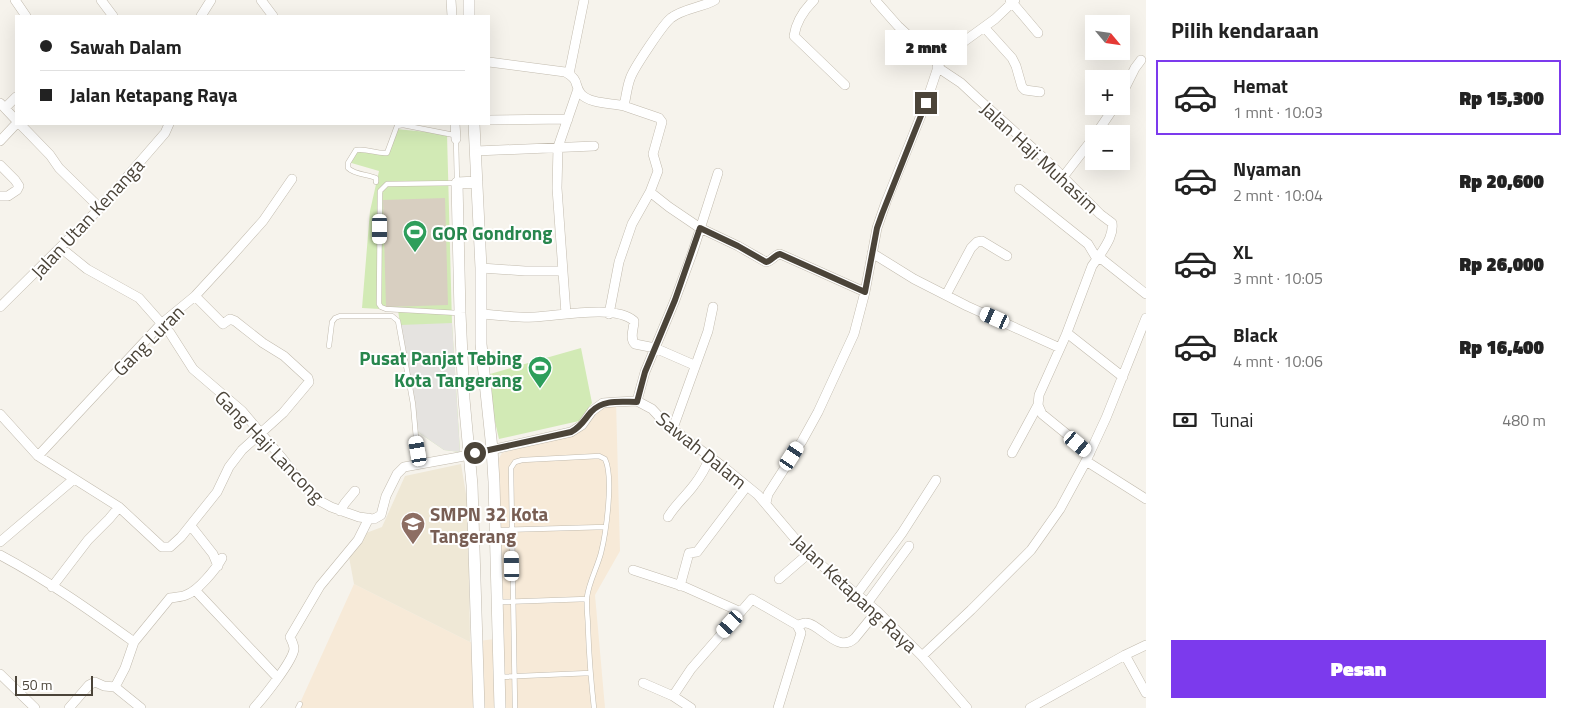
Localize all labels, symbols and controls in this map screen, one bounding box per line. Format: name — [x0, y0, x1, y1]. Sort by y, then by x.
text: Pilih kendaraan — [1171, 13, 1319, 47]
north arrow — [1085, 15, 1130, 60]
map controls — [1085, 15, 1130, 170]
callout: 2 mnt — [885, 31, 967, 66]
text: Sawah Dalam — [70, 32, 182, 61]
text: 2 mnt — [905, 35, 947, 59]
button: + — [1085, 70, 1130, 115]
text: Hemat — [1233, 71, 1288, 100]
icon: car — [1173, 75, 1218, 120]
text: Jalan Ketapang Raya — [70, 80, 237, 109]
text: Rp 15,300 — [1460, 83, 1544, 112]
route end — [915, 92, 937, 114]
street label: Jalan Haji Muhasim — [974, 94, 1106, 220]
text: 1 mnt · 10:03 — [1233, 100, 1323, 124]
button: − — [1085, 125, 1130, 170]
street label: Jalan Utan Kenanga — [23, 151, 151, 285]
text: Nyaman — [1233, 154, 1301, 183]
icon: car — [1173, 158, 1218, 203]
text: Rp 20,600 — [1460, 166, 1544, 195]
text: 2 mnt · 10:04 — [1233, 183, 1323, 207]
car — [372, 214, 387, 244]
place label: GOR Gondrong — [432, 218, 552, 247]
sports icon: GOR Gondrong — [402, 219, 428, 253]
text: XL — [1233, 237, 1253, 266]
icon: car — [1173, 241, 1218, 286]
text: Rp 26,000 — [1460, 249, 1544, 278]
text: 3 mnt · 10:05 — [1233, 266, 1323, 290]
street label: Gang Luran — [106, 298, 190, 382]
car — [978, 305, 1011, 331]
text: Black — [1233, 320, 1278, 349]
icon: car — [1173, 324, 1218, 369]
text: Rp 16,400 — [1460, 332, 1544, 361]
place label: Pusat Panjat Tebing Kota Tangerang — [359, 343, 522, 394]
text: 4 mnt · 10:06 — [1233, 349, 1323, 373]
sports icon: Pusat Panjat Tebing Kota Tangerang — [527, 355, 553, 389]
street label: Gang Haji Lancong — [208, 383, 332, 509]
street label: Sawah Dalam — [650, 404, 754, 496]
text: Tunai — [1211, 405, 1253, 434]
icon: cash — [1171, 406, 1199, 434]
text: 480 m — [1502, 408, 1546, 432]
car — [1061, 429, 1094, 459]
car — [408, 435, 427, 467]
car — [777, 439, 806, 473]
route start — [464, 442, 486, 464]
place label: SMPN 32 Kota Tangerang — [430, 499, 549, 550]
school or university icon: SMPN 32 Kota Tangerang — [400, 511, 426, 545]
street label: Jalan Ketapang Raya — [786, 527, 925, 659]
car — [504, 551, 519, 581]
car — [714, 608, 745, 640]
button: Pesan — [1171, 640, 1546, 698]
scale bar — [15, 673, 92, 696]
text: 50 m — [22, 674, 52, 695]

